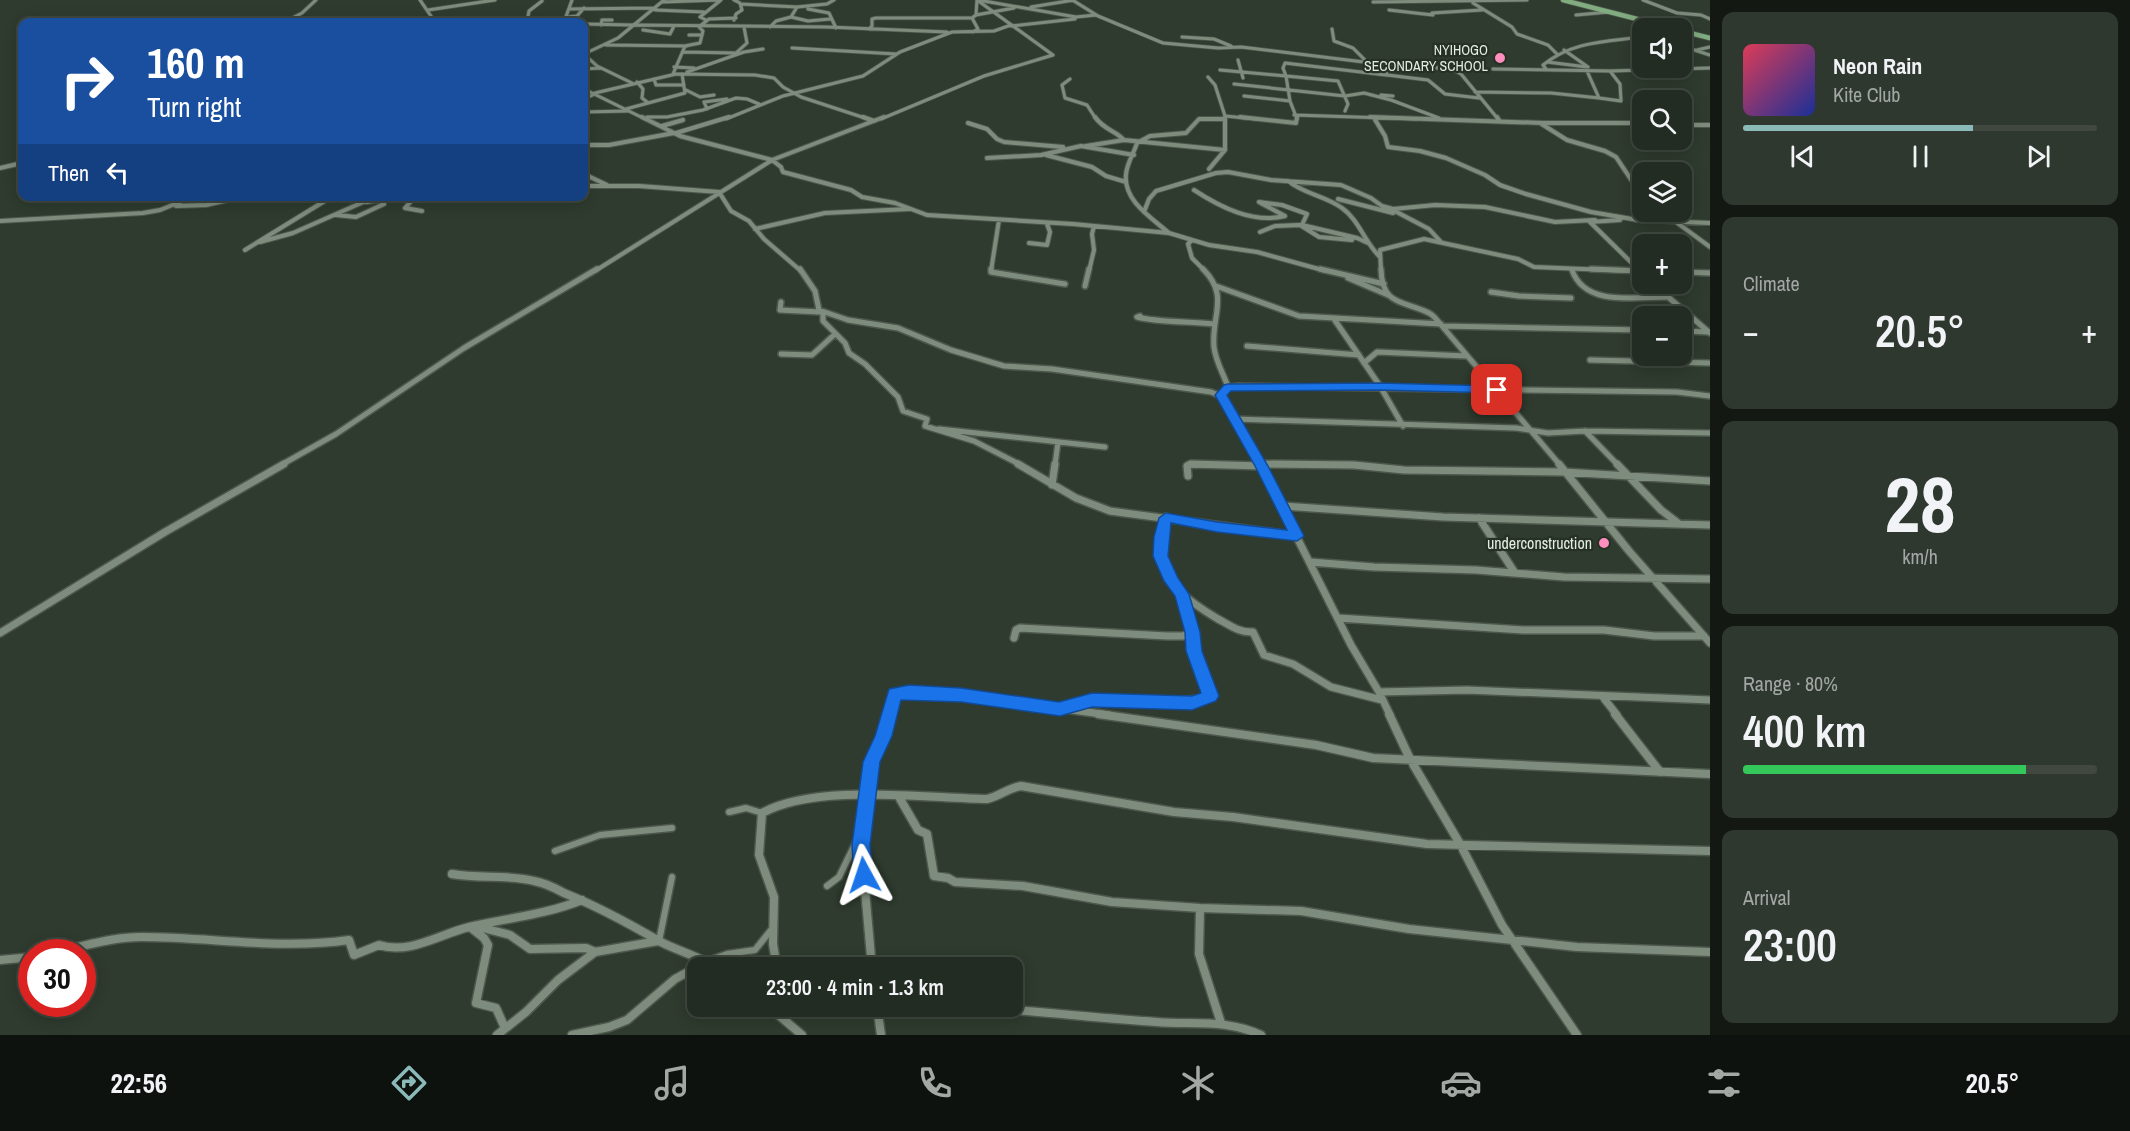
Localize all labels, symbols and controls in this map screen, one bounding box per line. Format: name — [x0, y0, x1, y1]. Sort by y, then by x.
map controls — [1632, 18, 1692, 366]
button: sound — [1632, 18, 1692, 78]
text: 160 m — [147, 35, 245, 91]
place label: NYIHOGO SECONDARY SCHOOL — [1364, 41, 1489, 75]
icon: right — [48, 42, 126, 120]
marker: NYIHOGO SECONDARY SCHOOL — [1493, 51, 1507, 65]
text: Neon Rain — [1833, 51, 1922, 81]
text: Kite Club — [1833, 81, 1900, 108]
text: Turn right — [147, 89, 241, 125]
button: search — [1632, 90, 1692, 150]
icon: previous — [1786, 140, 1819, 173]
icon: pause — [1904, 140, 1937, 173]
icon: next — [2022, 140, 2055, 173]
icon: left — [101, 156, 134, 189]
text: Then — [48, 158, 89, 188]
button: layers — [1632, 162, 1692, 222]
button: + — [1632, 234, 1692, 294]
text: Climate — [1743, 270, 1800, 297]
text: 20.5° — [1875, 300, 1965, 361]
button: − — [1632, 306, 1692, 366]
text: − — [1743, 309, 1759, 353]
text: + — [2081, 309, 2097, 353]
pin — [1471, 364, 1522, 415]
icon: arrive — [1480, 373, 1513, 406]
text: 28 — [1884, 451, 1956, 556]
place label: underconstruction — [1487, 532, 1592, 554]
marker: underconstruction — [1597, 536, 1611, 550]
text: km/h — [1902, 543, 1938, 570]
text: Range · 80% — [1743, 670, 1838, 697]
text: 400 km — [1743, 700, 1867, 761]
position arrow — [832, 843, 896, 907]
text: Arrival — [1743, 884, 1790, 911]
text: 23:00 — [1743, 914, 1837, 975]
speed limit sign: 30 — [18, 939, 96, 1017]
text: 23:00 · 4 min · 1.3 km — [766, 972, 944, 1002]
icon: directions — [388, 1062, 430, 1104]
icon: music — [651, 1062, 693, 1104]
icon: phone — [914, 1062, 956, 1104]
icon: climate — [1177, 1062, 1219, 1104]
icon: car — [1440, 1062, 1482, 1104]
icon: filters — [1703, 1062, 1745, 1104]
text: 22:56 — [110, 1065, 167, 1101]
text: 20.5° — [1966, 1065, 2019, 1101]

